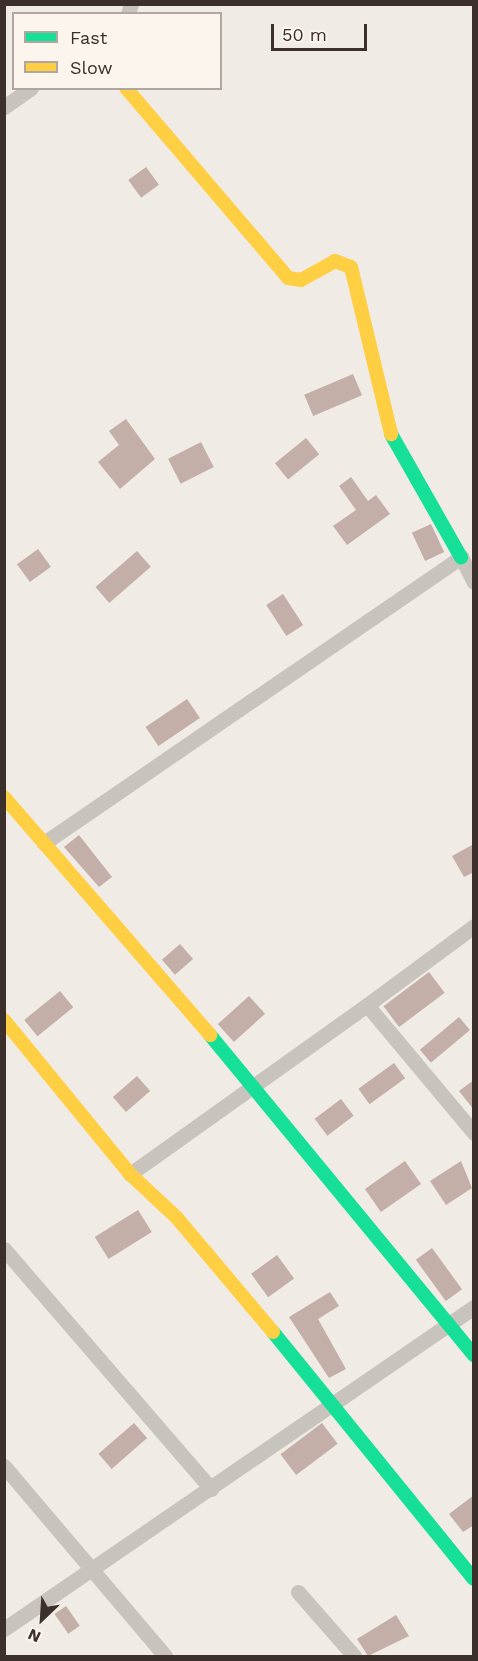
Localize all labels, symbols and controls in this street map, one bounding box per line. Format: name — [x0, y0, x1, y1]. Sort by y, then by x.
legend — [12, 12, 222, 90]
scale bar — [274, 12, 370, 50]
text: 50 m — [282, 24, 327, 45]
text: Fast — [70, 27, 107, 48]
text: Slow — [70, 57, 113, 78]
north arrow — [12, 1589, 72, 1649]
text: N — [25, 1625, 44, 1647]

